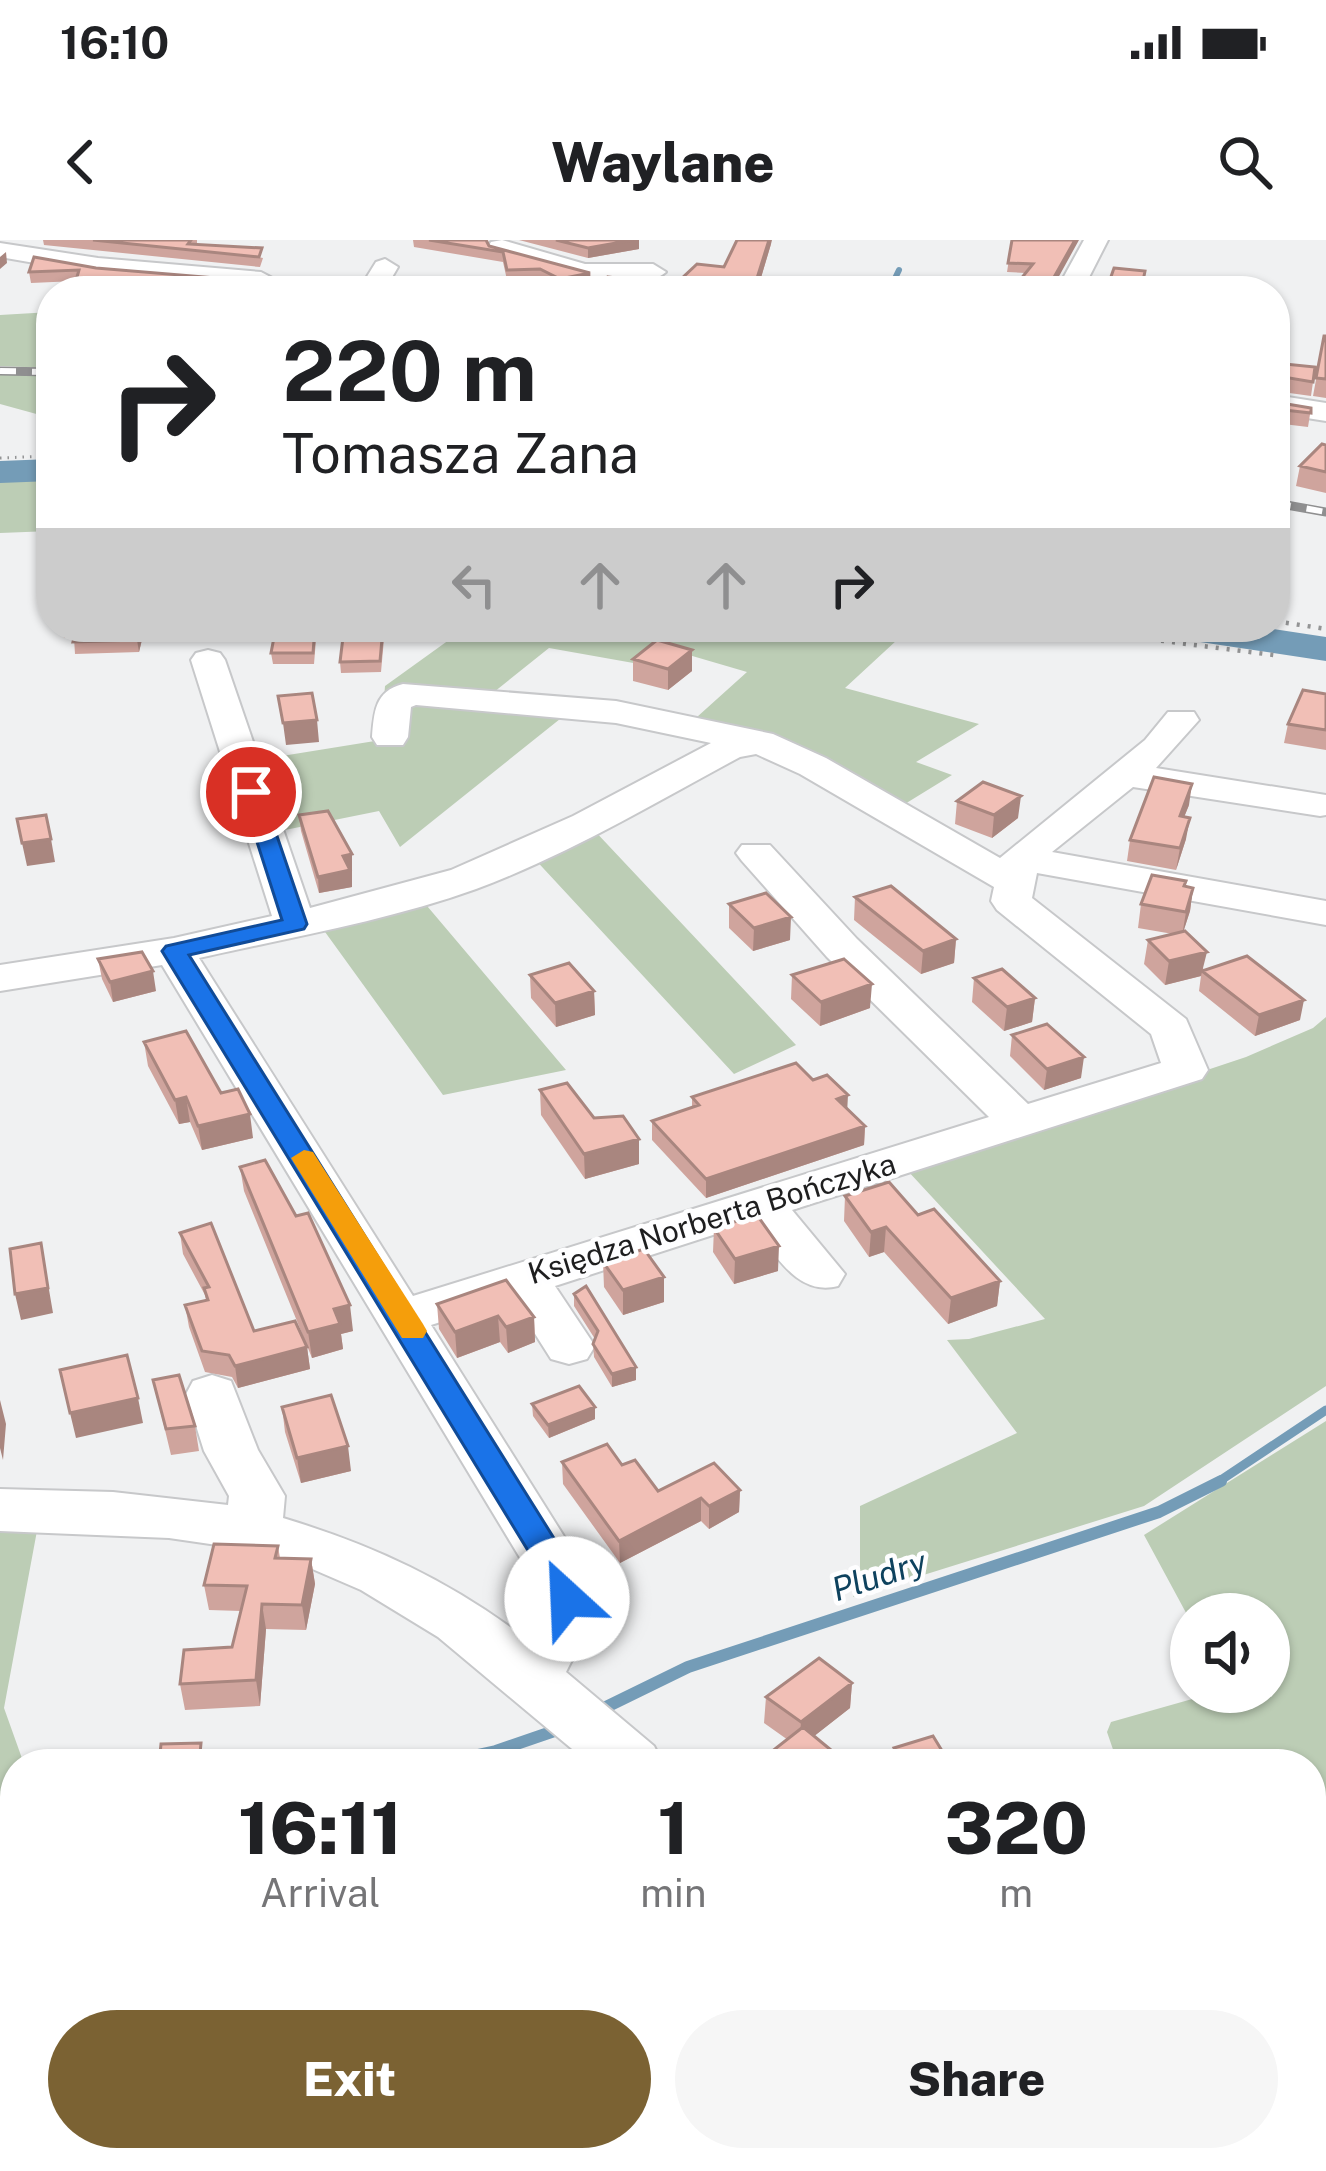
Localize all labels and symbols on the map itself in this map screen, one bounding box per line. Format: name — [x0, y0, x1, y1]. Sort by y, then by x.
pin — [200, 741, 302, 843]
street label: Księdza Norberta Bończyka — [524, 1145, 900, 1291]
position arrow — [504, 1536, 630, 1662]
water label: Pludry — [827, 1542, 932, 1608]

